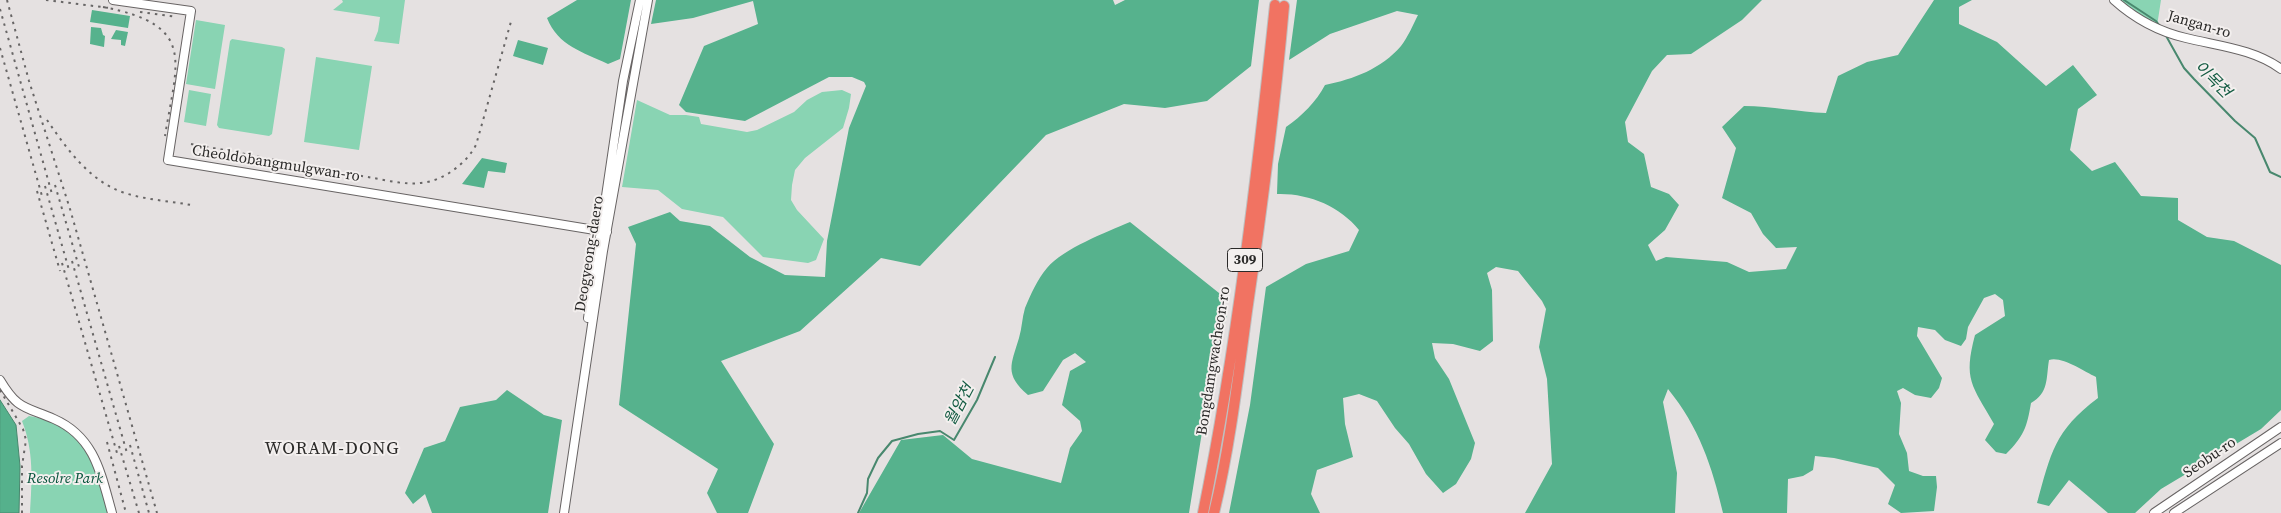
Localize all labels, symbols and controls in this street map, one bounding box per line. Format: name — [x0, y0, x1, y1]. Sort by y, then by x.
street label: Jangan-ro — [2165, 7, 2233, 43]
water label: 이목천 — [2190, 58, 2234, 102]
street label: Cheoldobangmulgwan-ro — [191, 142, 361, 186]
street label: Deogyeong-daero — [572, 195, 608, 313]
road number: 309 — [1228, 248, 1262, 272]
street label: Bongdamgwacheon-ro — [1193, 285, 1235, 437]
water label: 월암천 — [941, 381, 979, 429]
street label: Seobu-ro — [2180, 434, 2240, 482]
district label: WORAM-DONG — [263, 438, 401, 460]
park label: Resolre Park — [27, 470, 103, 488]

